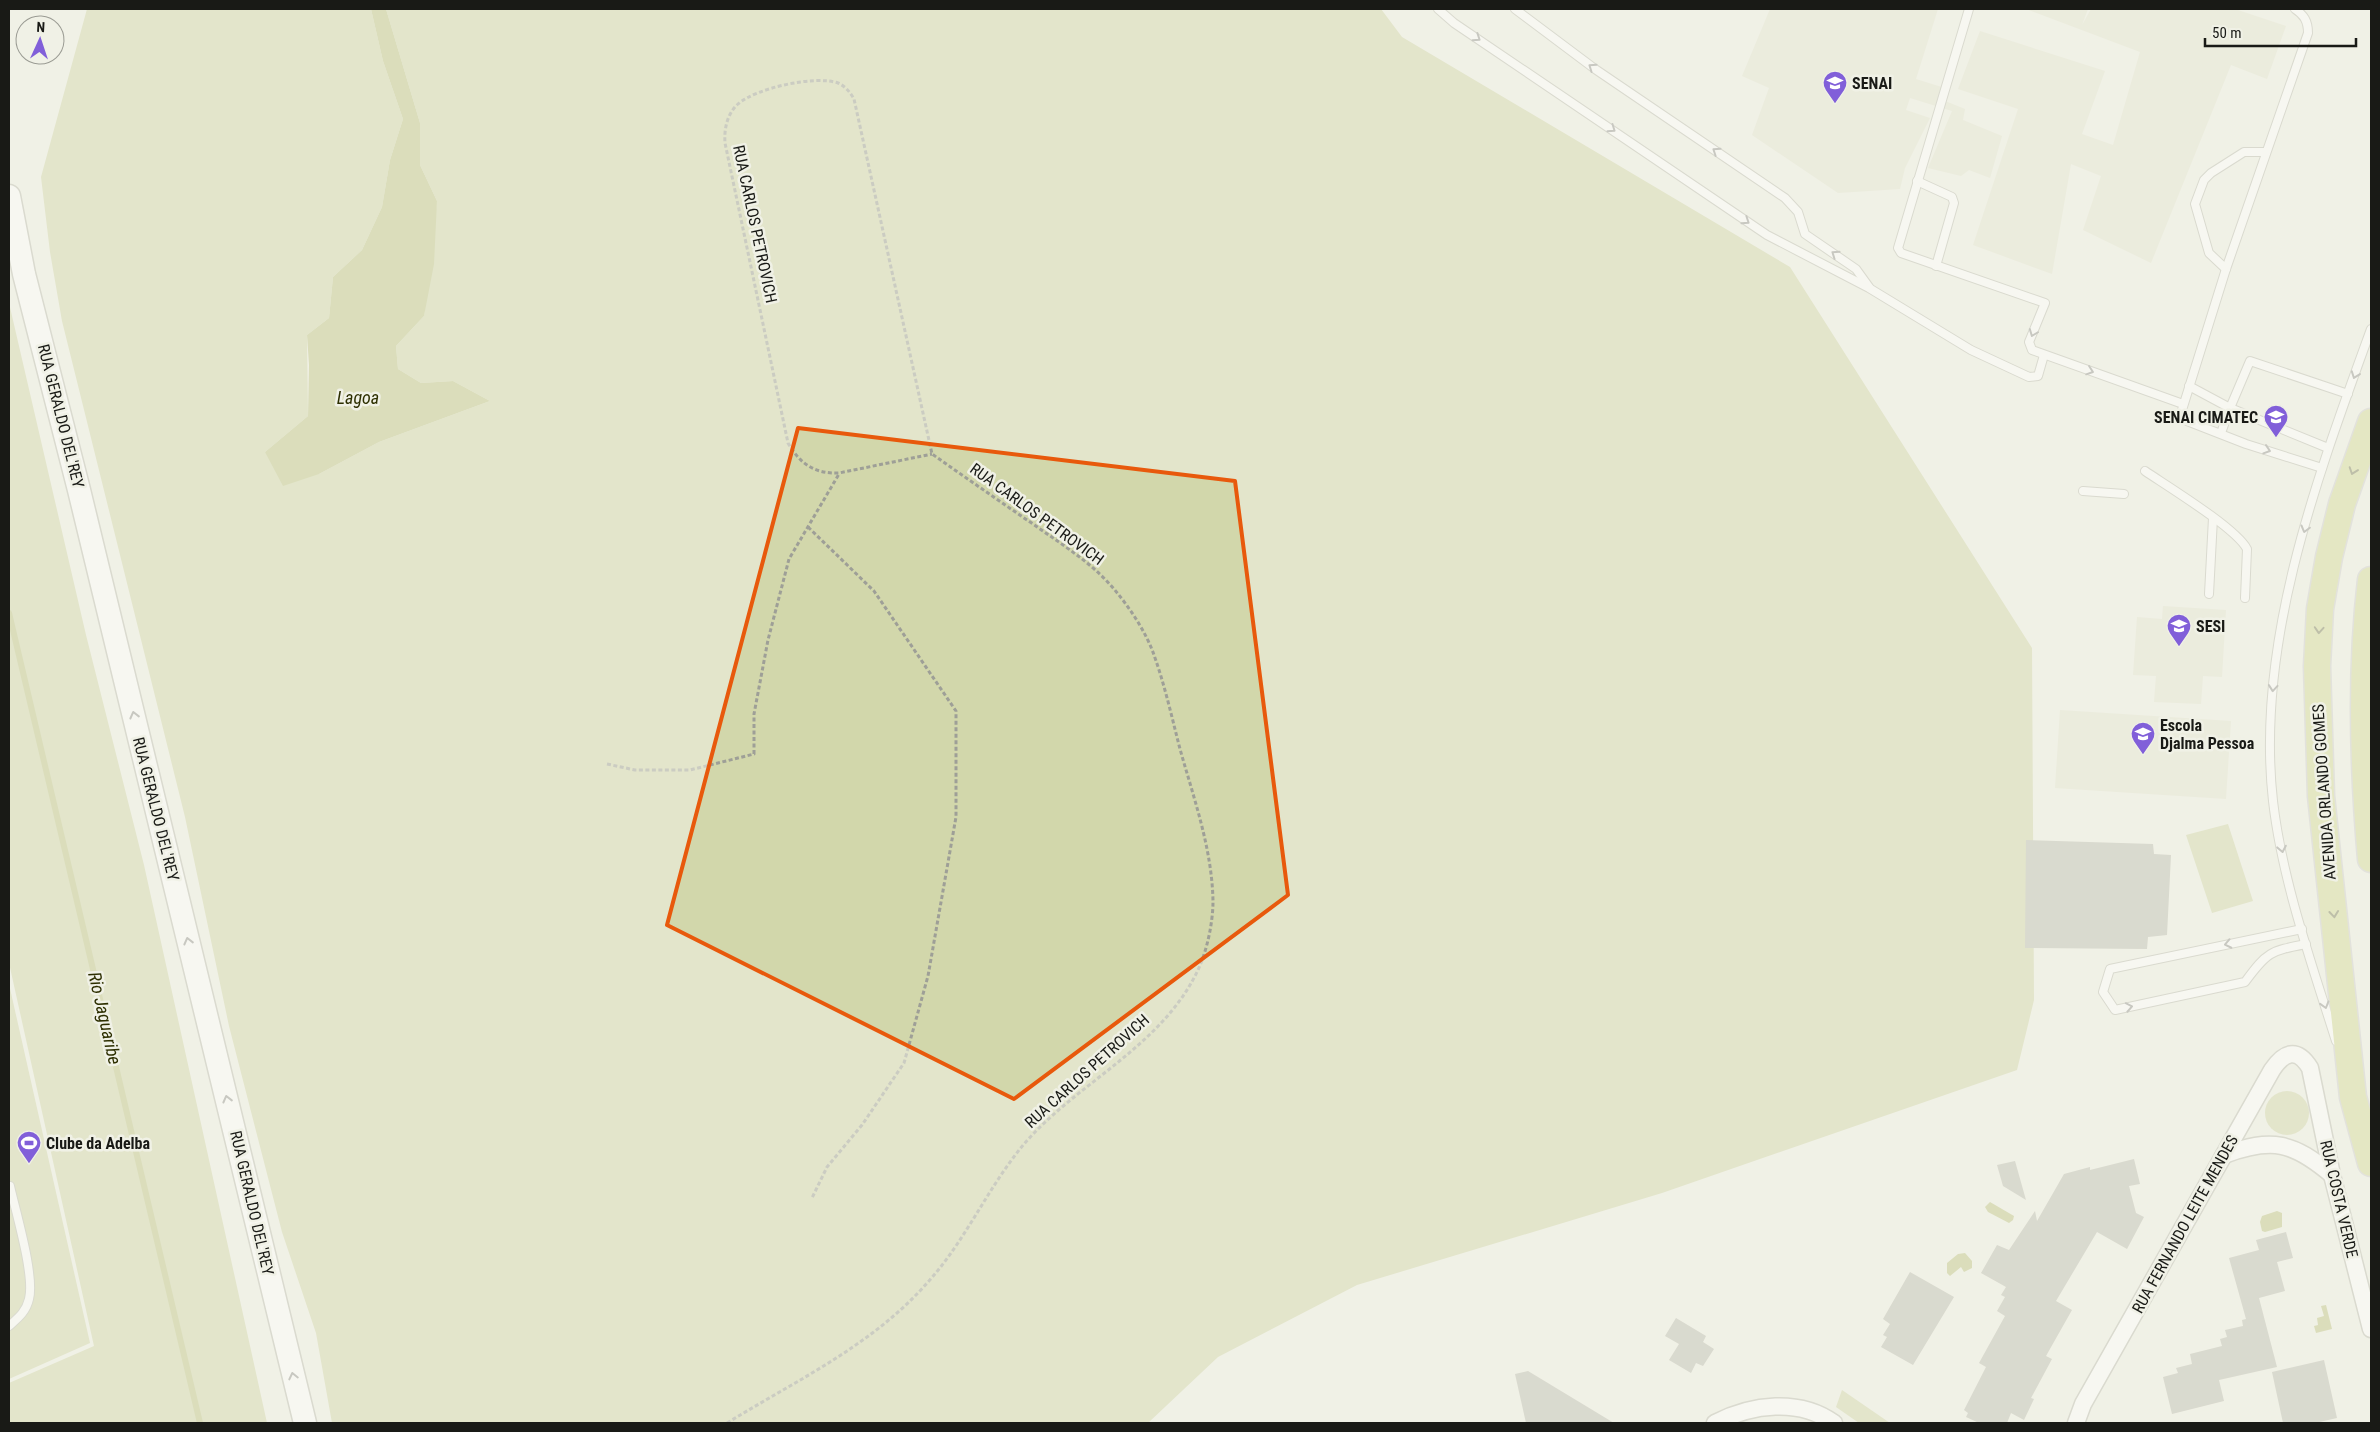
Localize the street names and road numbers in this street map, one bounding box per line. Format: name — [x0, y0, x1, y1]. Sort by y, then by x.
street label: RUA CARLOS PETROVICH — [729, 143, 781, 305]
street label: RUA GERALDO DEL'REY — [34, 342, 88, 491]
street label: RUA CARLOS PETROVICH — [966, 459, 1108, 569]
street label: AVENIDA ORLANDO GOMES — [2308, 704, 2340, 880]
street label: RUA GERALDO DEL'REY — [129, 735, 183, 884]
street label: RUA CARLOS PETROVICH — [1021, 1010, 1153, 1132]
street label: RUA GERALDO DEL'REY — [226, 1129, 278, 1278]
street label: RUA FERNANDO LEITE MENDES — [2128, 1132, 2242, 1316]
street label: RUA COSTA VERDE — [2316, 1138, 2362, 1260]

